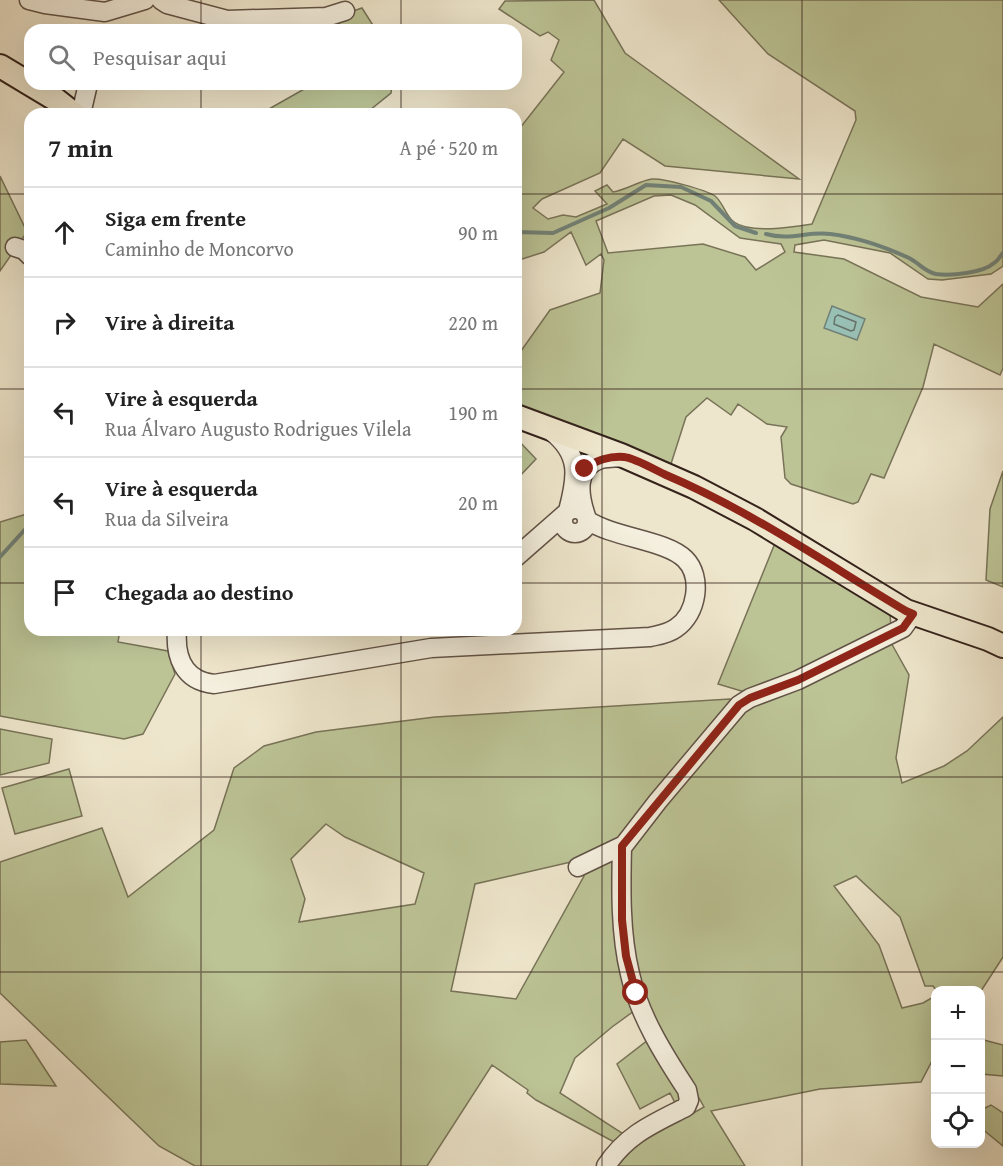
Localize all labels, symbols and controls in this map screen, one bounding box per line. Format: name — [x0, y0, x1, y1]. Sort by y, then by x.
search box — [24, 24, 522, 90]
icon: search — [45, 41, 78, 74]
text: Pesquisar aqui — [93, 41, 227, 73]
text: 7 min — [48, 128, 113, 167]
text: A pé · 520 m — [400, 133, 498, 162]
text: Siga em frente — [105, 202, 246, 234]
icon: ahead — [48, 216, 81, 249]
text: 90 m — [458, 218, 498, 247]
text: Caminho de Moncorvo — [105, 234, 294, 263]
icon: right — [48, 306, 81, 339]
text: Vire à direita — [105, 306, 235, 338]
text: 220 m — [448, 308, 498, 337]
text: Vire à esquerda — [105, 382, 258, 414]
icon: left — [48, 396, 81, 429]
text: 190 m — [448, 398, 498, 427]
text: Rua Álvaro Augusto Rodrigues Vilela — [105, 414, 411, 443]
route end — [571, 455, 597, 481]
text: Vire à esquerda — [105, 472, 258, 504]
icon: left — [48, 486, 81, 519]
text: 20 m — [458, 488, 498, 517]
text: Rua da Silveira — [105, 504, 229, 533]
icon: arrive — [48, 576, 81, 609]
text: Chegada ao destino — [105, 576, 293, 608]
route start — [622, 979, 648, 1005]
map controls — [931, 986, 985, 1148]
button: + — [931, 986, 985, 1040]
button: − — [931, 1040, 985, 1094]
button: locate — [931, 1094, 985, 1148]

